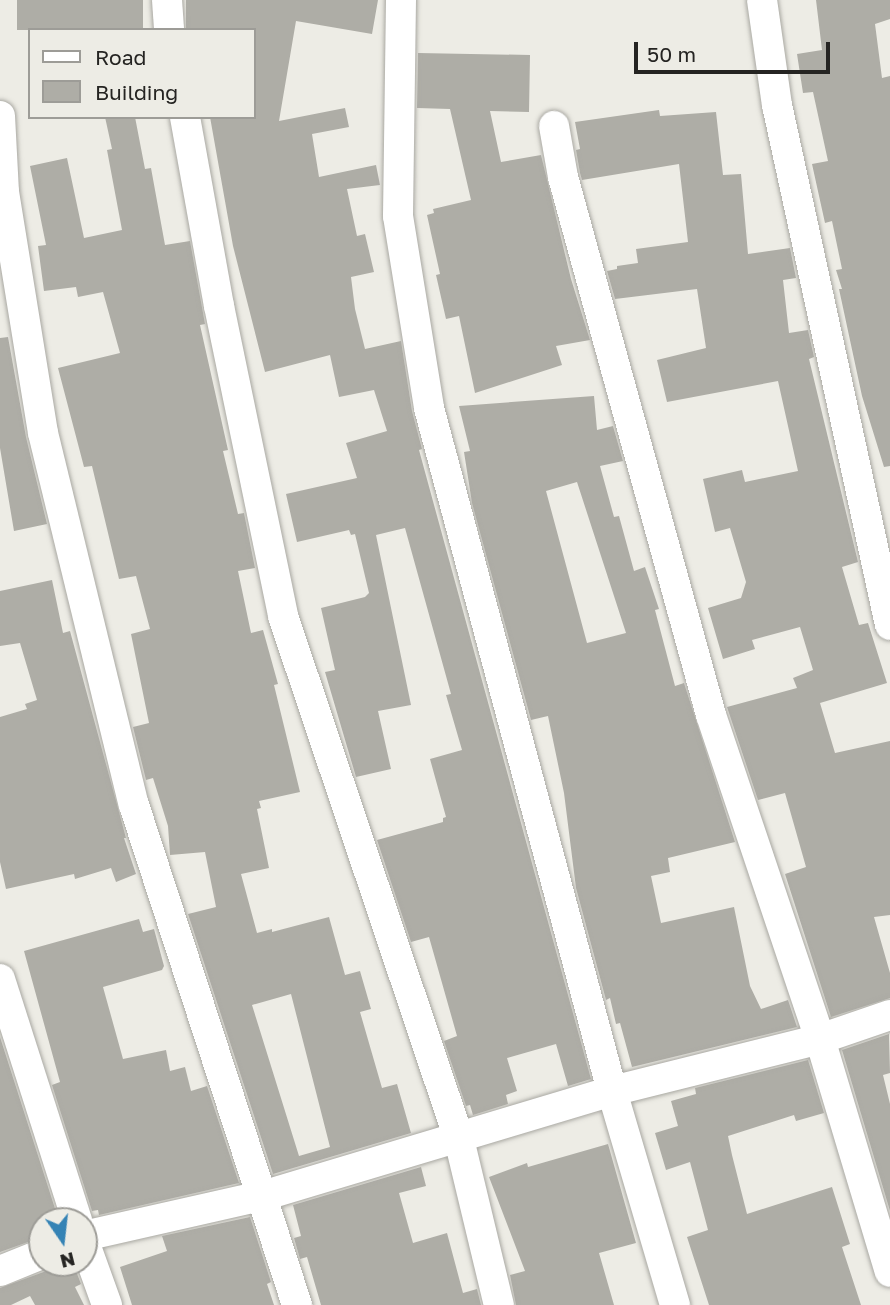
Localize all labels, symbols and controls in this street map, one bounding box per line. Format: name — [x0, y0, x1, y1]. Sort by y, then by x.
legend — [28, 28, 256, 119]
scale bar — [638, 28, 834, 72]
text: 50 m — [647, 41, 696, 67]
text: Road — [95, 44, 146, 70]
text: Building — [95, 79, 178, 105]
north arrow — [28, 1207, 98, 1277]
text: N — [58, 1248, 78, 1274]

